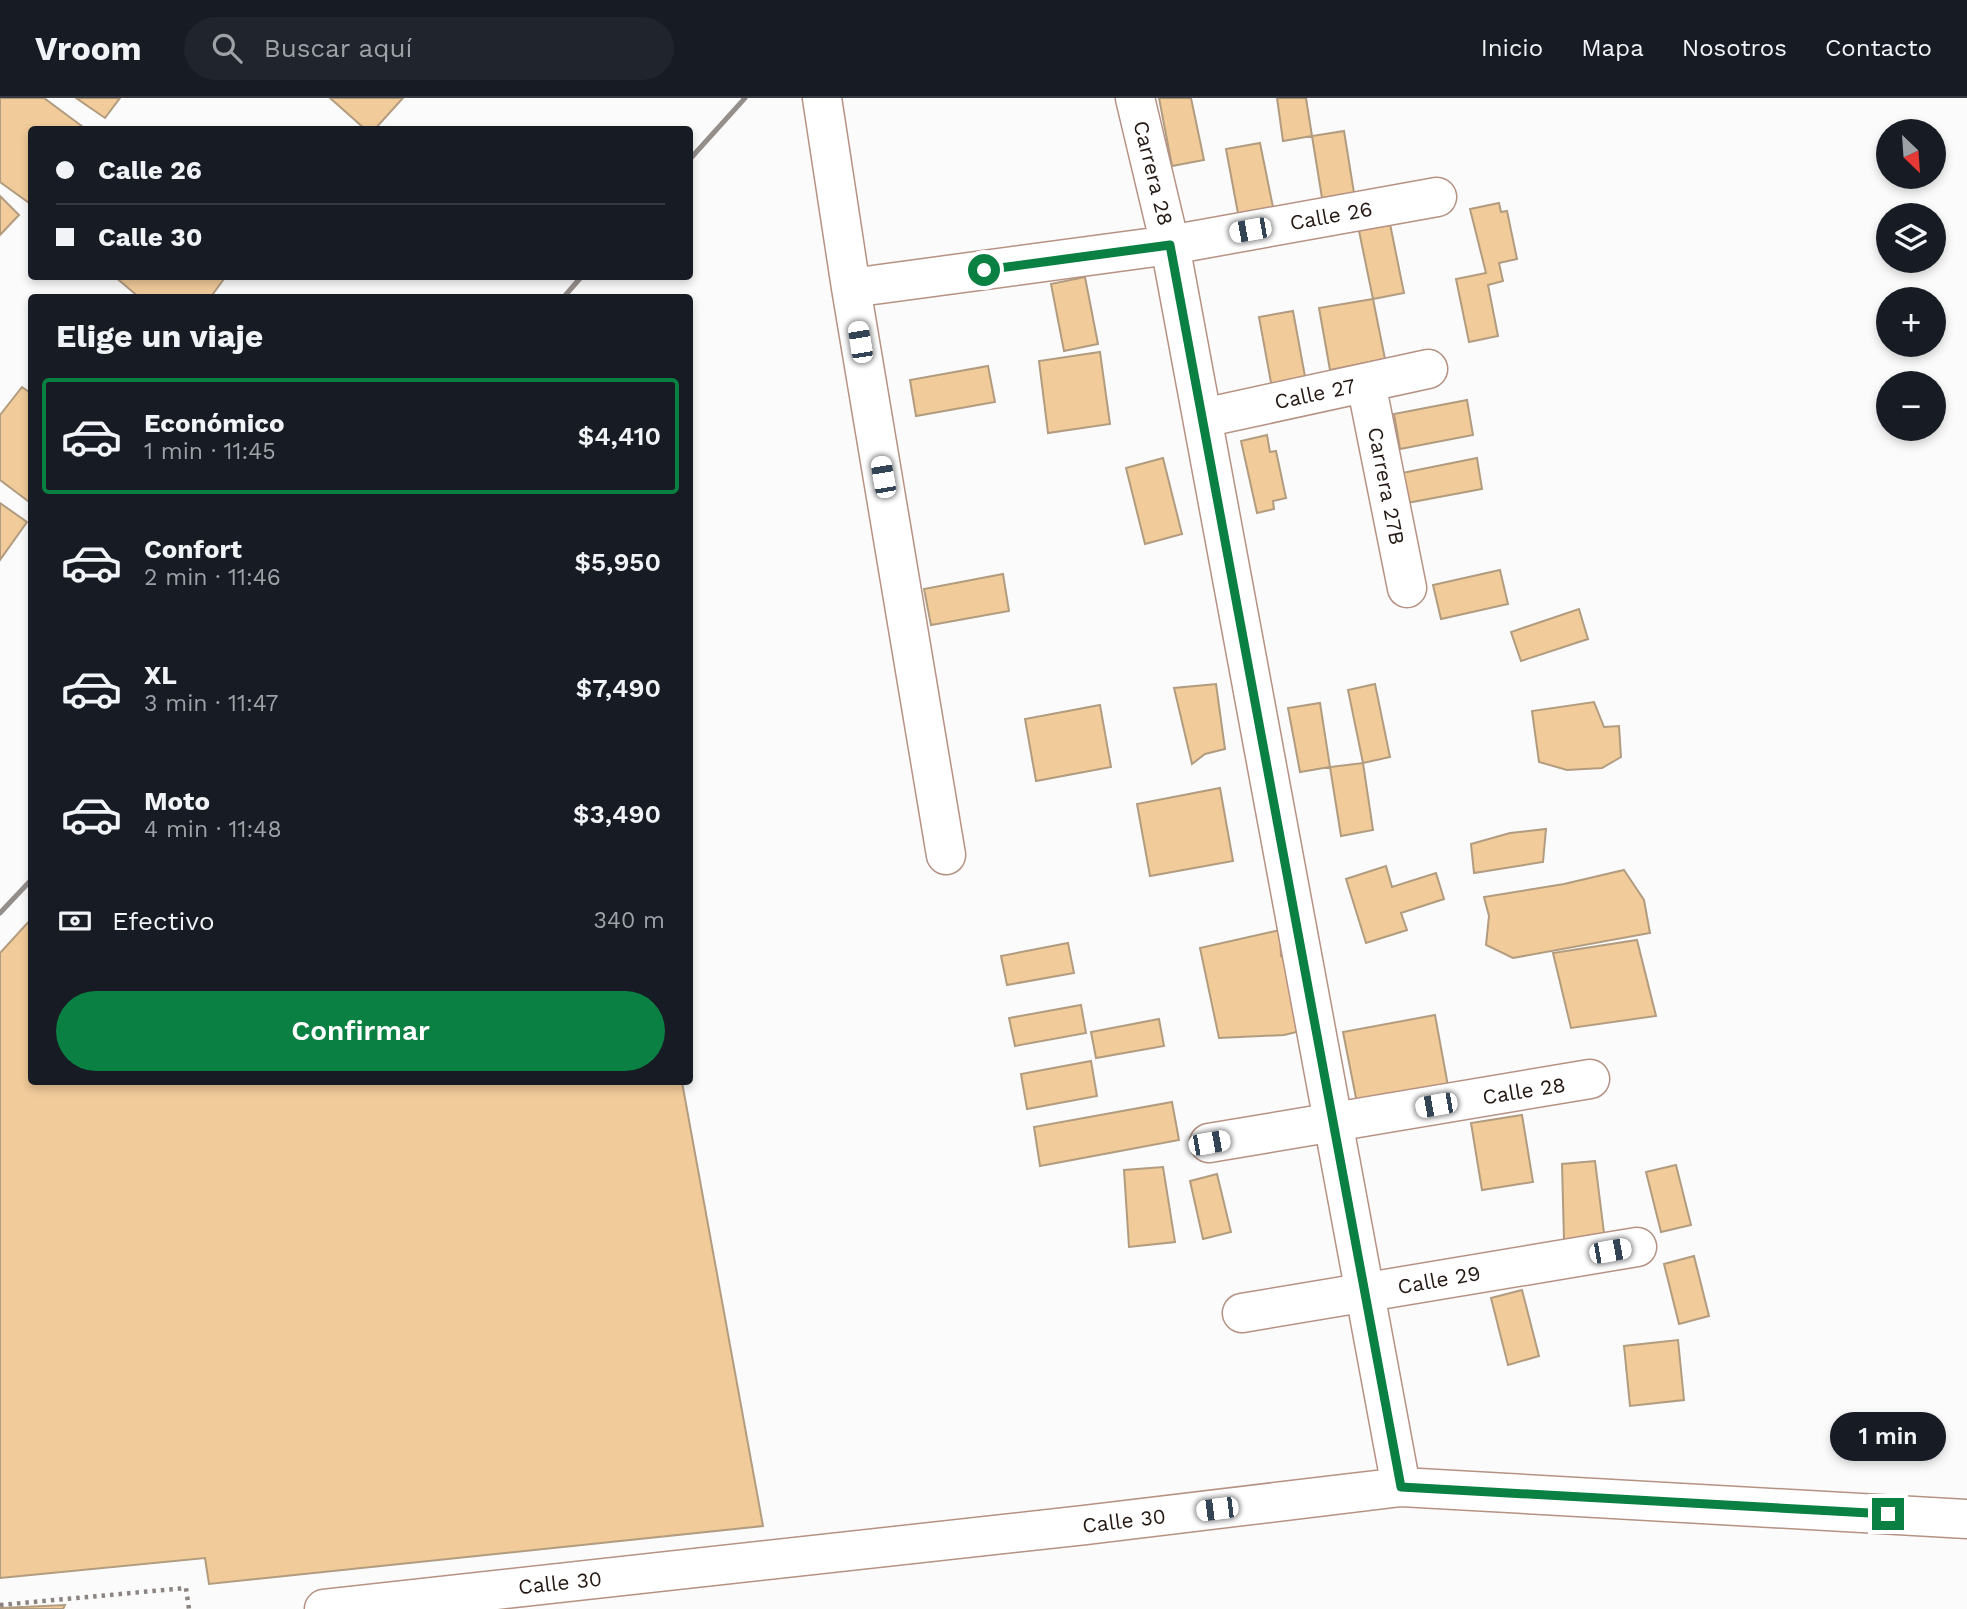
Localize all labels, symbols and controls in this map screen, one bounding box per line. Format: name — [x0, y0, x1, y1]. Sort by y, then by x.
search box — [184, 17, 674, 80]
text: Vroom — [35, 29, 142, 68]
icon: search — [208, 29, 246, 67]
text: Buscar aquí — [264, 33, 413, 63]
text: Inicio — [1481, 34, 1543, 62]
text: Mapa — [1581, 34, 1644, 62]
text: Nosotros — [1682, 34, 1787, 62]
text: Contacto — [1825, 34, 1932, 62]
street label: Carrera 28 — [1128, 118, 1179, 228]
north arrow — [1876, 119, 1946, 189]
map controls — [1876, 119, 1946, 441]
text: Calle 26 — [98, 155, 202, 185]
street label: Calle 26 — [1288, 196, 1374, 235]
button: layers — [1876, 203, 1946, 273]
car — [1228, 216, 1273, 244]
text: Calle 30 — [98, 222, 202, 252]
route start — [968, 254, 1000, 286]
button: + — [1876, 287, 1946, 357]
text: Elige un viaje — [56, 317, 263, 355]
car — [847, 320, 874, 364]
button: − — [1876, 371, 1946, 441]
street label: Calle 27 — [1272, 373, 1358, 414]
icon: car — [60, 405, 123, 468]
text: Económico — [144, 408, 285, 438]
text: $4,410 — [578, 421, 661, 451]
street label: Carrera 27B — [1363, 425, 1410, 547]
text: 1 min · 11:45 — [144, 438, 276, 465]
car — [870, 454, 897, 500]
icon: car — [60, 531, 123, 594]
text: Confort — [144, 534, 242, 564]
text: $5,950 — [574, 547, 661, 577]
text: 2 min · 11:46 — [144, 564, 281, 591]
icon: car — [60, 657, 123, 720]
text: XL — [144, 660, 177, 690]
text: $7,490 — [576, 673, 661, 703]
text: 3 min · 11:47 — [144, 690, 279, 717]
icon: car — [60, 783, 123, 846]
text: Moto — [144, 786, 210, 816]
text: $3,490 — [573, 799, 661, 829]
text: 4 min · 11:48 — [144, 816, 282, 843]
icon: cash — [56, 902, 94, 940]
text: Efectivo — [112, 906, 215, 936]
text: 340 m — [593, 907, 665, 934]
button: Confirmar — [56, 991, 665, 1071]
street label: Calle 28 — [1481, 1072, 1567, 1109]
car — [1414, 1091, 1459, 1119]
car — [1187, 1129, 1232, 1157]
car — [1588, 1237, 1633, 1265]
street label: Calle 29 — [1396, 1260, 1482, 1299]
callout: 1 min — [1830, 1412, 1946, 1462]
text: 1 min — [1858, 1423, 1918, 1450]
car — [1195, 1496, 1240, 1522]
route end — [1872, 1498, 1904, 1530]
street label: Calle 30 — [1081, 1503, 1167, 1538]
street label: Calle 30 — [517, 1566, 603, 1599]

